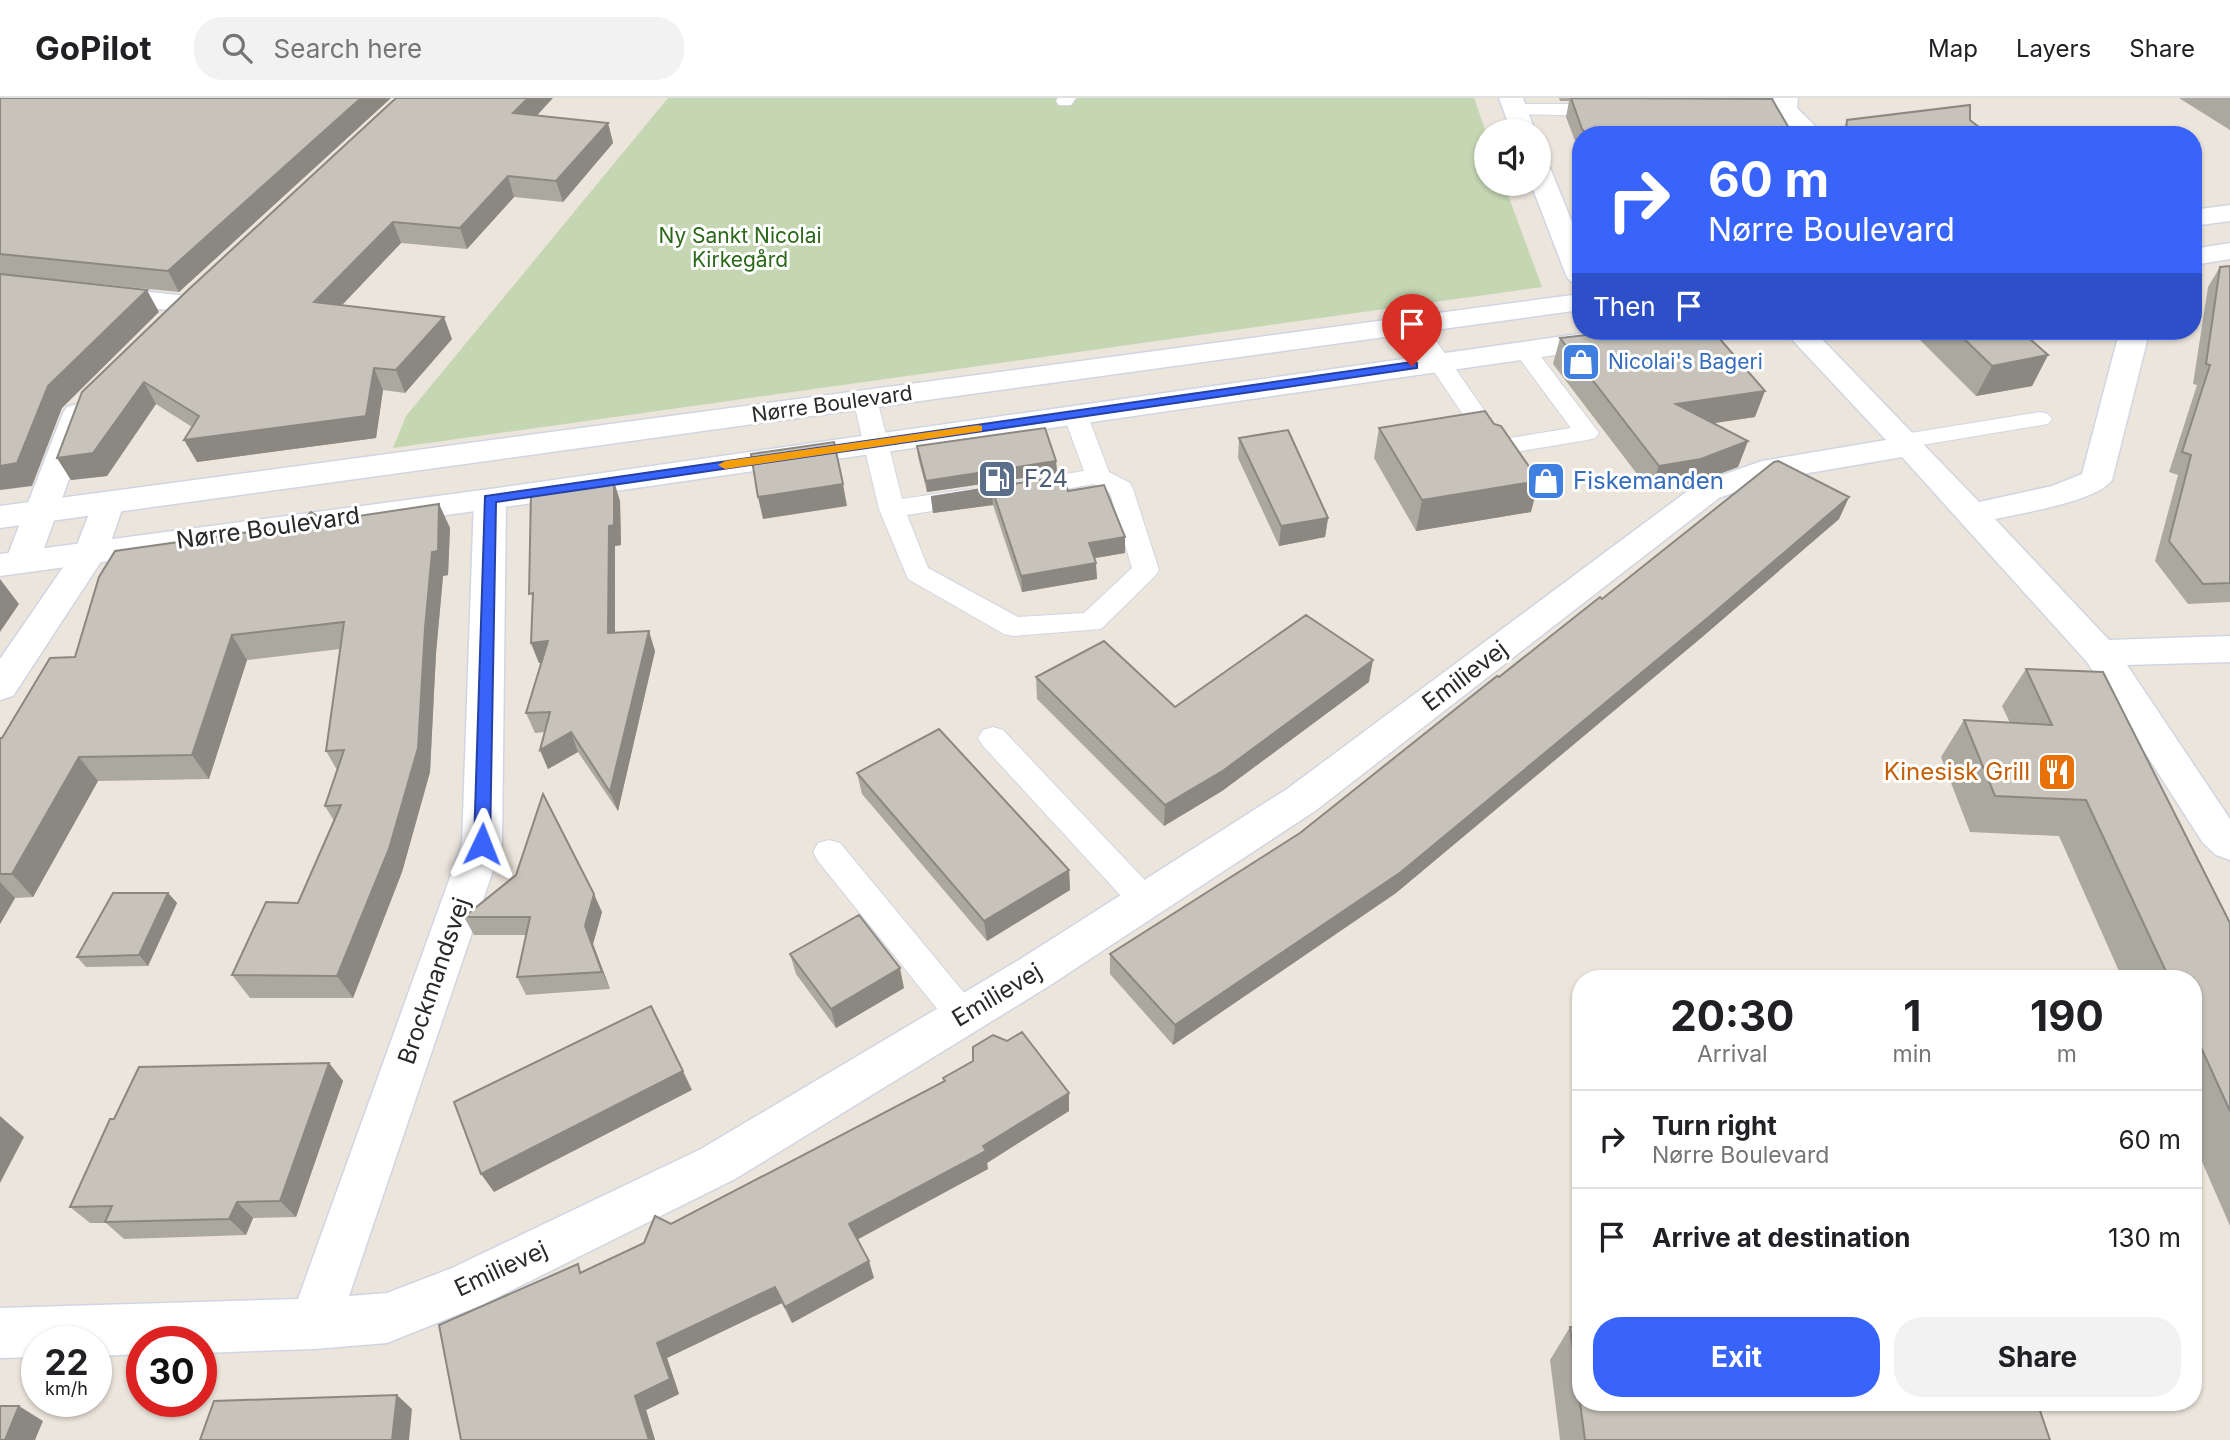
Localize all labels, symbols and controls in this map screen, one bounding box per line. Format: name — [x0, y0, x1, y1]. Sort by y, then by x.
search box — [194, 17, 684, 80]
text: GoPilot — [35, 28, 152, 68]
icon: search — [218, 29, 256, 67]
text: Search here — [274, 33, 422, 64]
text: Map — [1928, 34, 1978, 63]
text: Layers — [2016, 34, 2091, 63]
text: Share — [2129, 34, 2195, 63]
map controls — [1474, 119, 1551, 196]
button: sound — [1474, 119, 1551, 196]
text: 60 m — [1708, 150, 1829, 209]
icon: right — [1593, 154, 1684, 245]
text: Nørre Boulevard — [1708, 210, 1955, 249]
park label: Ny Sankt Nicolai Kirkegård — [658, 223, 822, 272]
icon: arrive — [1670, 287, 1708, 325]
text: Then — [1593, 291, 1656, 322]
pin — [1382, 294, 1442, 366]
icon: arrive — [1393, 305, 1431, 343]
shop icon: Nicolai's Bageri — [1560, 341, 1602, 383]
place label: Nicolai's Bageri — [1608, 349, 1763, 374]
street label: Nørre Boulevard — [750, 380, 914, 427]
fuel station icon: F24 — [976, 458, 1018, 500]
shop icon: Fiskemanden — [1525, 460, 1567, 502]
place label: F24 — [1024, 464, 1068, 493]
place label: Fiskemanden — [1573, 466, 1724, 495]
street label: Nørre Boulevard — [174, 500, 362, 555]
street label: Emilievej — [1416, 634, 1513, 717]
restaurant icon: Kinesisk Grill — [2036, 751, 2078, 793]
place label: Kinesisk Grill — [1884, 757, 2030, 786]
position arrow — [445, 807, 519, 881]
street label: Brockmandsvej — [391, 894, 476, 1068]
street label: Emilievej — [947, 957, 1047, 1033]
text: 20:30 — [1670, 990, 1794, 1041]
text: 1 — [1903, 990, 1921, 1041]
text: 190 — [2030, 990, 2104, 1041]
text: Arrival — [1697, 1040, 1768, 1068]
text: min — [1893, 1040, 1932, 1068]
text: m — [2057, 1040, 2077, 1068]
text: Turn right — [1652, 1110, 1777, 1141]
icon: right — [1593, 1120, 1631, 1158]
text: 60 m — [2118, 1124, 2181, 1155]
text: Nørre Boulevard — [1652, 1141, 1829, 1169]
icon: arrive — [1593, 1218, 1631, 1256]
text: Arrive at destination — [1652, 1222, 1911, 1253]
text: 130 m — [2108, 1222, 2181, 1253]
street label: Emilievej — [450, 1234, 552, 1303]
button: Exit — [1593, 1317, 1880, 1397]
button: Share — [1894, 1317, 2181, 1397]
speed limit sign: 30 — [126, 1326, 217, 1417]
text: 22 — [44, 1341, 89, 1383]
text: km/h — [45, 1378, 88, 1399]

